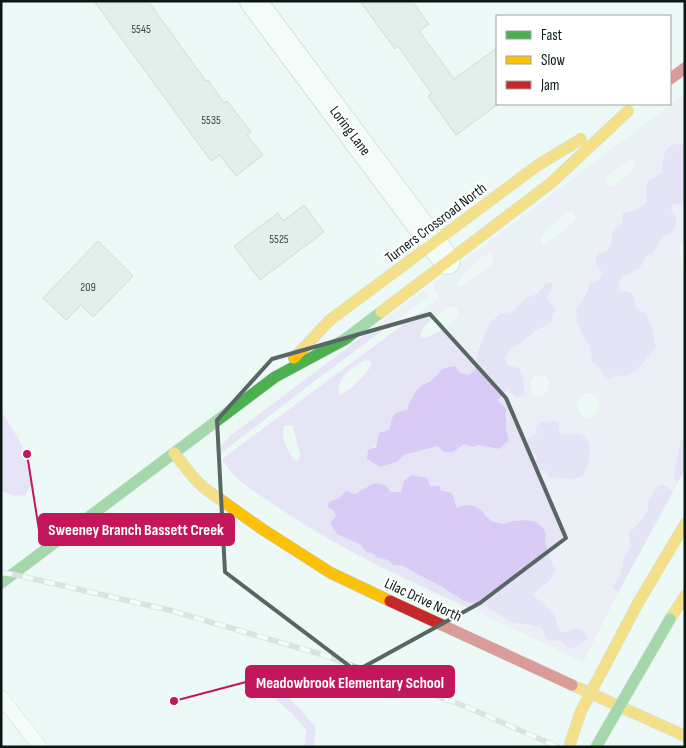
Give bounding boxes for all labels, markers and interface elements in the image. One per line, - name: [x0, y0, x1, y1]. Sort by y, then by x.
- legend: [496, 15, 671, 105]
- house number: 5545: [131, 22, 151, 37]
- text: Fast: [541, 26, 563, 45]
- text: Slow: [541, 51, 565, 70]
- text: Jam: [540, 76, 559, 95]
- street label: Loring Lane: [325, 102, 375, 160]
- house number: 5535: [201, 113, 221, 128]
- street label: Turners Crossroad North: [382, 179, 490, 267]
- house number: 5525: [269, 232, 289, 247]
- house number: 209: [80, 280, 96, 295]
- callout: Sweeney Branch Bassett Creek: [39, 514, 234, 545]
- text: Sweeney Branch Bassett Creek: [48, 521, 224, 540]
- street label: Lilac Drive North: [381, 574, 465, 626]
- callout: Meadowbrook Elementary School: [246, 666, 454, 697]
- text: Meadowbrook Elementary School: [256, 674, 444, 693]

